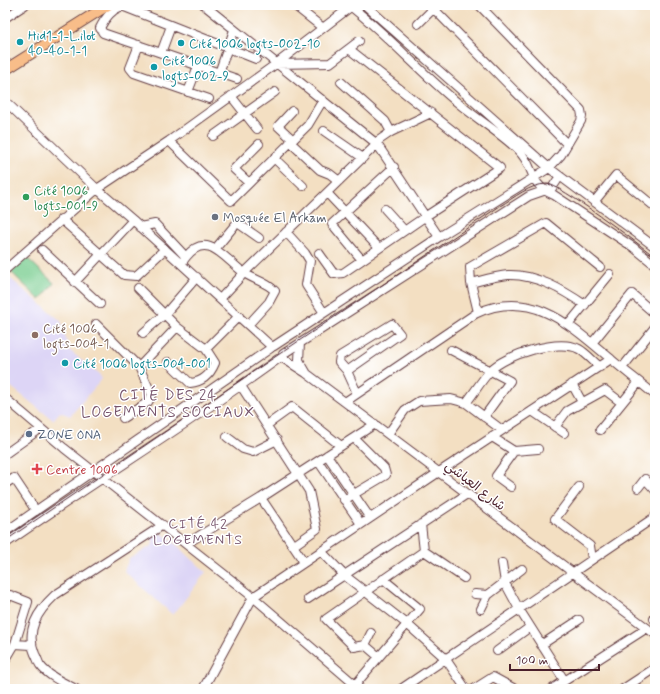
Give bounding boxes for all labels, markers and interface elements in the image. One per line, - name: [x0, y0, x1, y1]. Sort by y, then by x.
- place label: Hid1-1-L.ilot 40-40-1-1: [28, 28, 96, 60]
- place label: Cité 1006 logts-002-10: [189, 36, 320, 55]
- marker: Hid1-1-L.ilot 40-40-1-1: [15, 37, 25, 47]
- marker: Cité 1006 logts-002-10: [176, 38, 186, 48]
- place label: Cité 1006 logts-002-9: [162, 53, 229, 87]
- marker: Cité 1006 logts-002-9: [149, 62, 159, 72]
- place label: Cité 1006 logts-001-9: [34, 183, 98, 217]
- marker: Cité 1006 logts-001-9: [21, 192, 31, 202]
- place label: Mosquée El Arkam: [223, 210, 327, 227]
- marker: Mosquée El Arkam: [210, 212, 220, 222]
- place label: Cité 1006 logts-004-1: [43, 321, 109, 355]
- marker: Cité 1006 logts-004-1: [30, 330, 40, 340]
- place label: Cité 1006 logts-004-001: [73, 356, 211, 375]
- marker: Cité 1006 logts-004-001: [60, 358, 70, 368]
- district label: CITÉ DES 24 LOGEMENTS SOCIAUX: [81, 385, 255, 423]
- place label: ZONE ONA: [37, 427, 101, 444]
- marker: ZONE ONA: [24, 429, 34, 439]
- street label: شارع العياشي: [440, 457, 509, 517]
- place label: Centre 1006: [46, 462, 118, 479]
- marker: Centre 1006: [31, 463, 43, 475]
- district label: CITÉ 42 LOGEMENTS: [153, 515, 243, 549]
- scale bar: [510, 646, 599, 672]
- text: 100 m: [516, 653, 548, 669]

